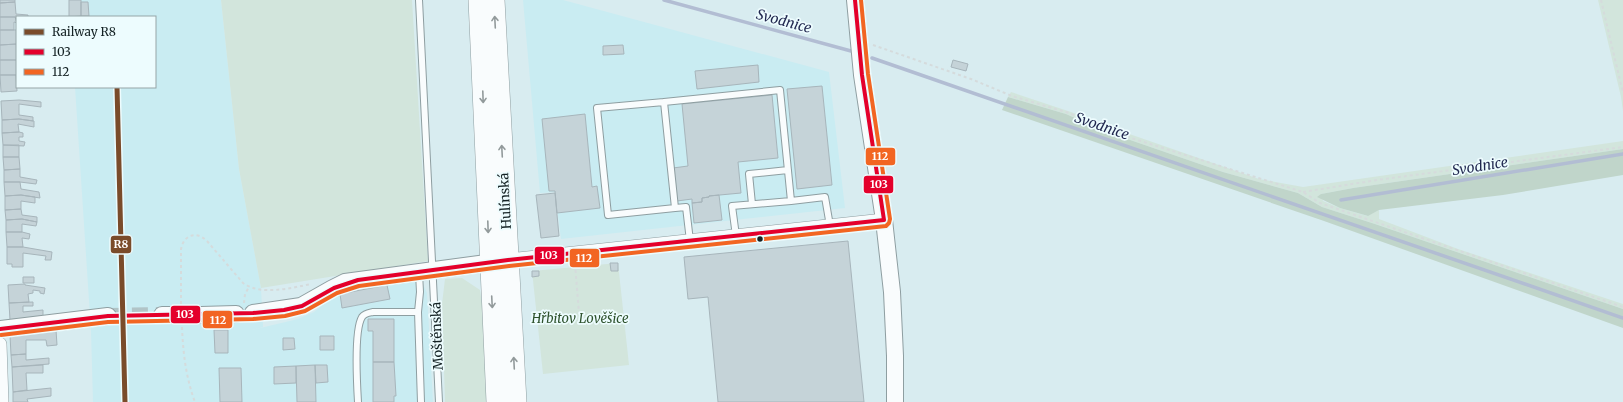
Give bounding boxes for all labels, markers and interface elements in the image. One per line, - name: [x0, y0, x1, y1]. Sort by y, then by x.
- water label: Svodnice: [754, 5, 814, 37]
- legend: [16, 16, 156, 88]
- one-way arrow: [491, 16, 499, 29]
- text: Railway R8: [52, 24, 116, 39]
- text: 103: [52, 44, 71, 59]
- text: 112: [52, 64, 69, 79]
- one-way arrow: [479, 90, 486, 103]
- water label: Svodnice: [1072, 108, 1132, 144]
- one-way arrow: [499, 145, 506, 158]
- line badge: 112: [865, 147, 896, 166]
- text: 112: [872, 149, 889, 163]
- water label: Svodnice: [1451, 153, 1509, 179]
- street label: Hulínská: [495, 172, 515, 230]
- line badge: 103: [863, 175, 894, 194]
- text: 103: [870, 177, 888, 191]
- one-way arrow: [485, 220, 492, 233]
- unlabelled marker: [755, 234, 765, 244]
- line badge: R8: [110, 235, 132, 254]
- text: R8: [114, 237, 129, 251]
- line badge: 103: [534, 246, 565, 265]
- text: 103: [540, 248, 558, 262]
- line badge: 112: [569, 248, 600, 268]
- text: 112: [576, 251, 593, 265]
- one-way arrow: [488, 295, 495, 308]
- street label: Moštěnská: [427, 302, 447, 370]
- line badge: 103: [170, 305, 201, 324]
- text: 103: [176, 307, 194, 321]
- line badge: 112: [202, 310, 233, 329]
- park label: Hřbitov Lověšice: [530, 310, 629, 327]
- text: 112: [210, 313, 227, 327]
- one-way arrow: [510, 357, 517, 370]

